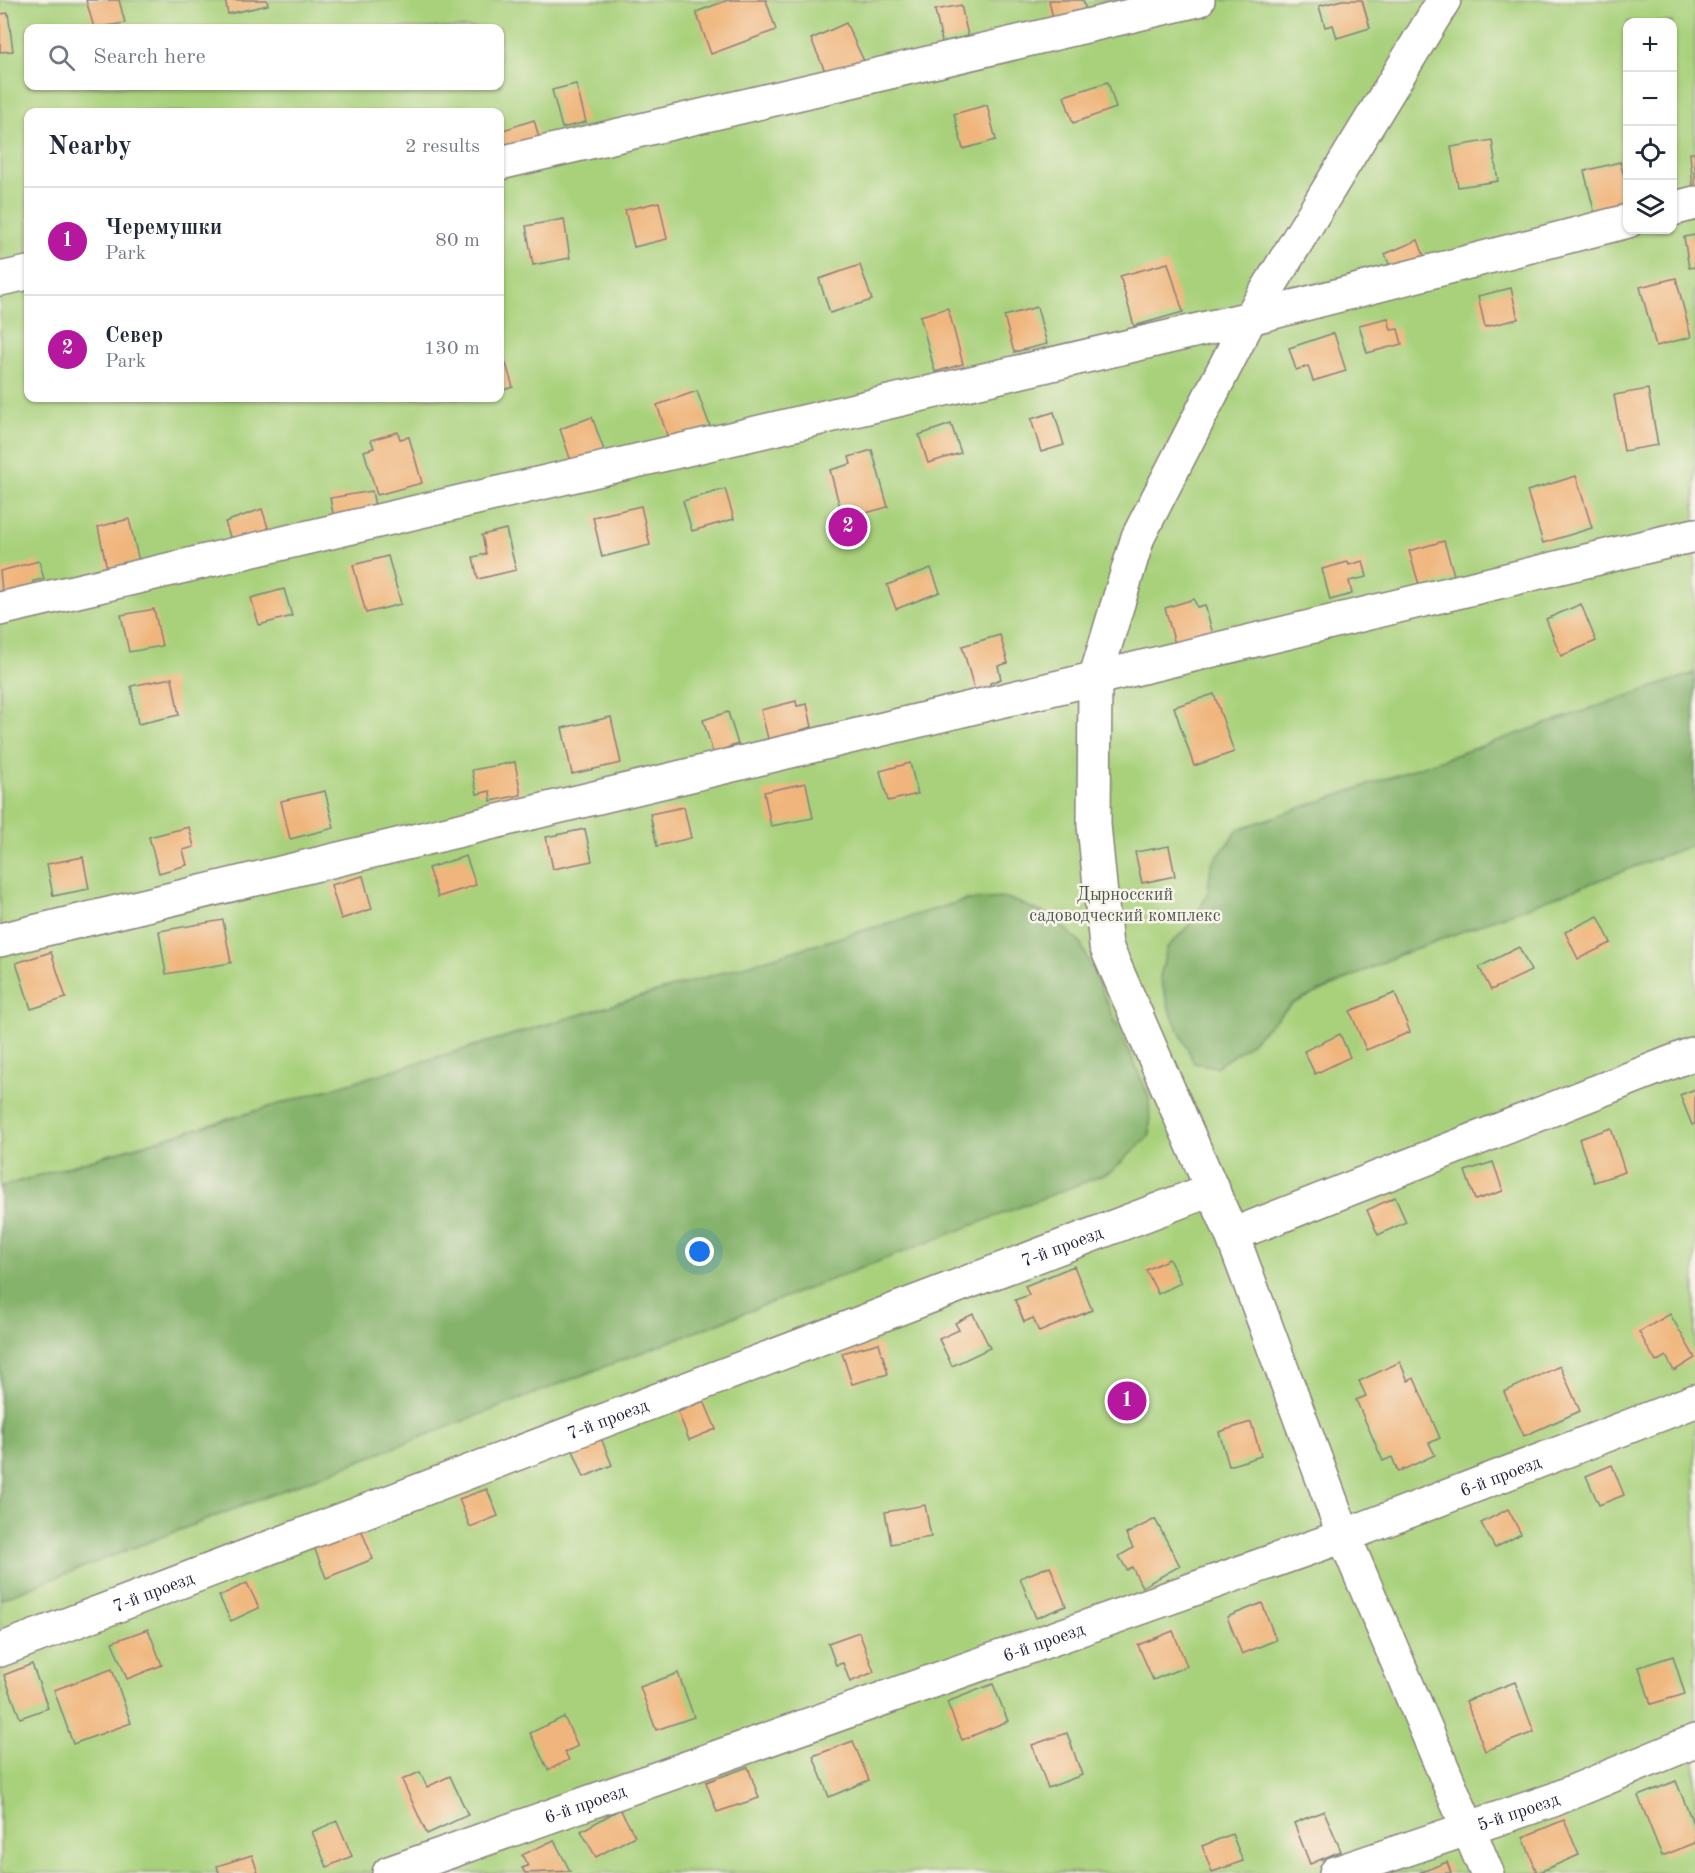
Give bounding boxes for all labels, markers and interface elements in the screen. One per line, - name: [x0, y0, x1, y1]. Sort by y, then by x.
- map controls: [1623, 18, 1677, 234]
- button: +: [1623, 18, 1677, 72]
- search box: [24, 24, 504, 90]
- icon: search: [45, 41, 78, 74]
- text: Search here: [93, 46, 206, 68]
- button: −: [1623, 72, 1677, 126]
- button: locate: [1623, 126, 1677, 180]
- text: Nearby: [48, 134, 132, 160]
- text: 2 results: [405, 137, 480, 157]
- button: layers: [1623, 180, 1677, 234]
- text: Черемушки: [105, 217, 222, 239]
- text: 1: [62, 231, 73, 251]
- text: 80 m: [435, 231, 480, 251]
- text: Park: [105, 244, 146, 264]
- text: Север: [105, 325, 163, 347]
- text: 2: [62, 339, 73, 359]
- text: 130 m: [424, 339, 480, 359]
- text: Park: [105, 352, 146, 372]
- pin: 2: [828, 504, 868, 550]
- park label: Дырносский садоводческий комплекс: [1029, 886, 1221, 925]
- street label: 7-й проезд: [1019, 1224, 1105, 1271]
- your location: [685, 1237, 714, 1266]
- pin: 1: [1108, 1378, 1146, 1424]
- street label: 7-й проезд: [565, 1396, 651, 1444]
- street label: 6-й проезд: [1458, 1453, 1544, 1501]
- street label: 7-й проезд: [111, 1569, 197, 1616]
- street label: 6-й проезд: [1001, 1620, 1087, 1666]
- street label: 6-й проезд: [542, 1782, 629, 1827]
- street label: 5-й проезд: [1475, 1790, 1562, 1835]

